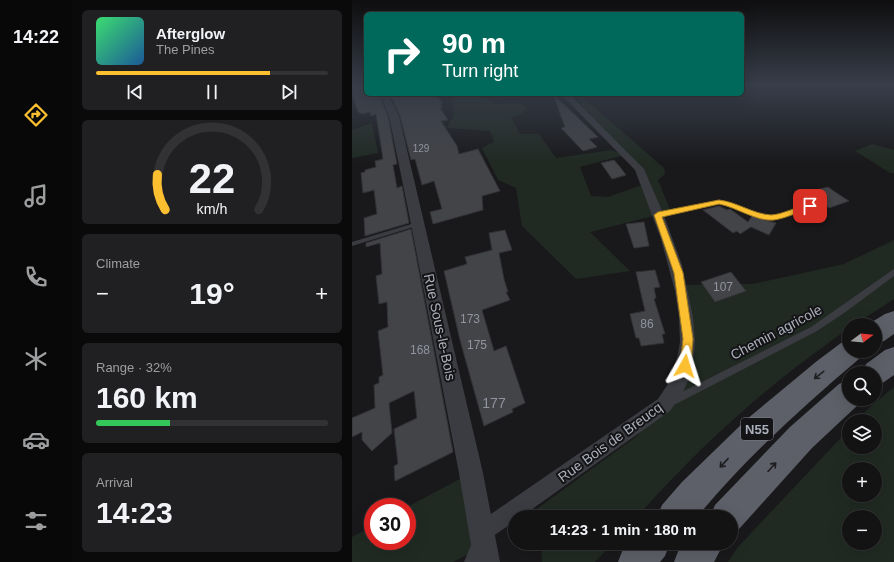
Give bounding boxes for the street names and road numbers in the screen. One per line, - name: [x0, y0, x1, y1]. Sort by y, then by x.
- street label: Rue Sous-le-Bois: [421, 272, 459, 382]
- street label: Chemin agricole: [728, 301, 825, 363]
- street label: Rue Bois de Breucq: [555, 399, 665, 485]
- road number: N55: [741, 418, 773, 440]

